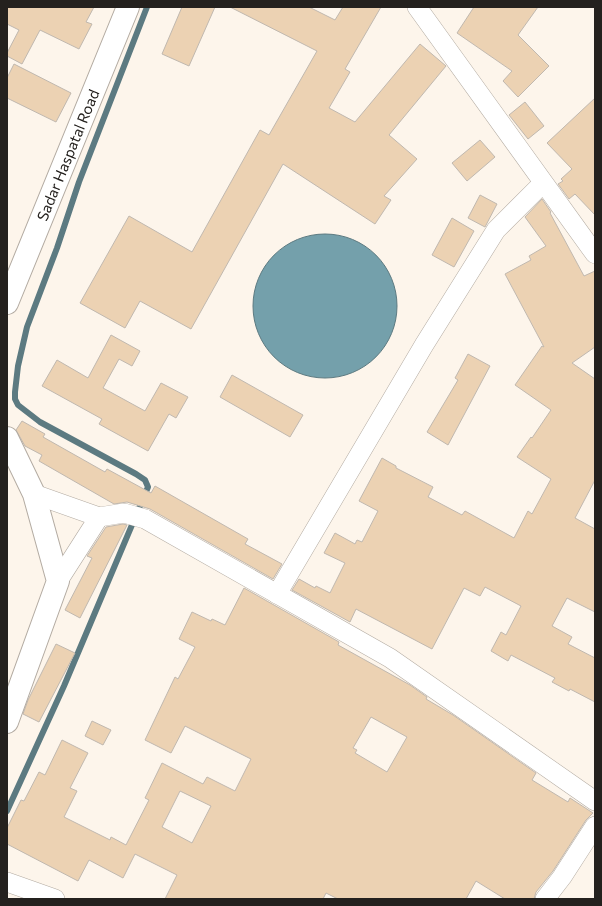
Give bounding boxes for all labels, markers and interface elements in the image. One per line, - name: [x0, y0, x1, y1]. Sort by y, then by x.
- street label: Sadar Haspatal Road: [33, 86, 102, 223]

